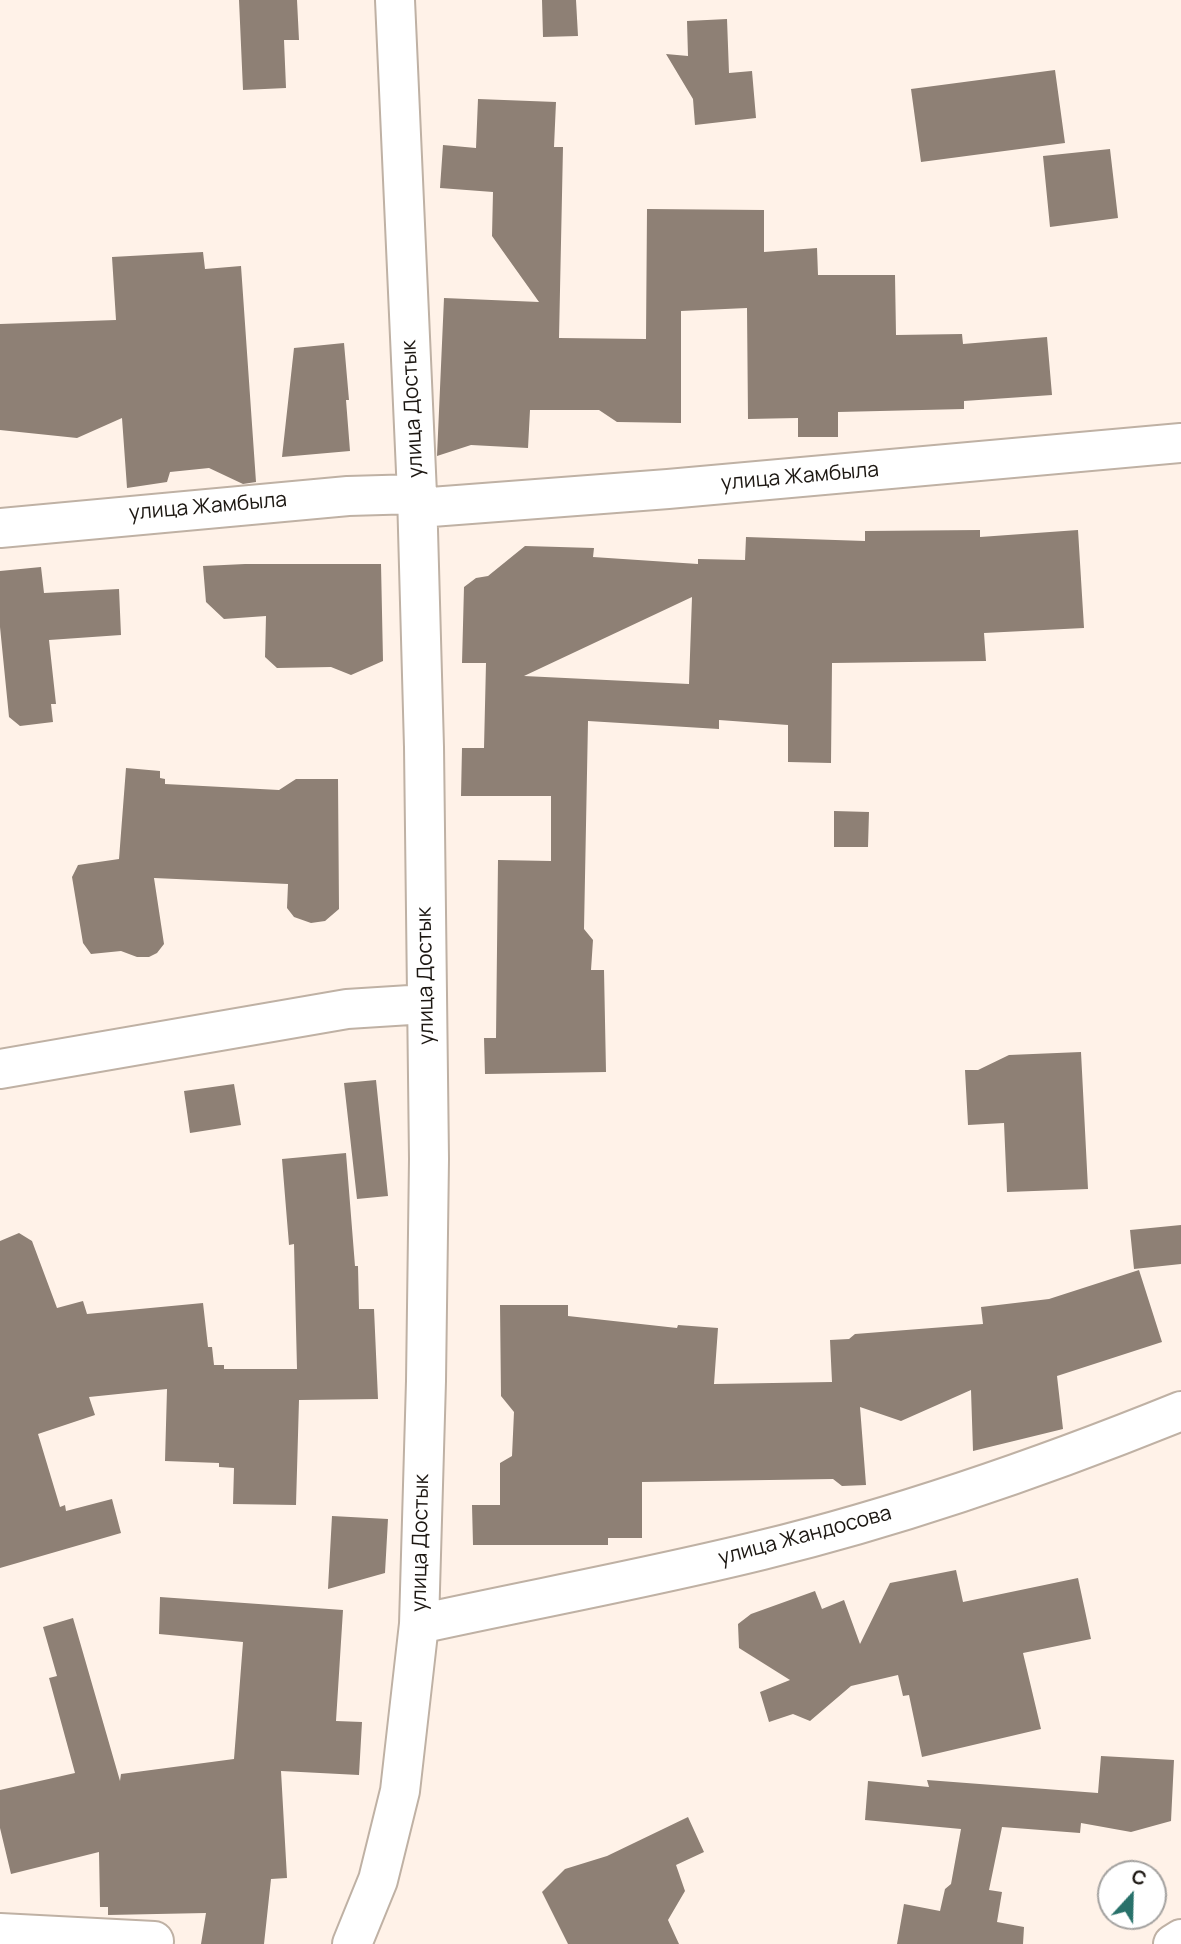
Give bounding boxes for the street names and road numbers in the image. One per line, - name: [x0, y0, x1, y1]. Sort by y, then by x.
- street label: улица Достык: [397, 339, 429, 479]
- street label: улица Жамбыла: [720, 458, 880, 496]
- street label: улица Жамбыла: [128, 488, 288, 526]
- street label: улица Достык: [412, 907, 440, 1045]
- street label: улица Достык: [407, 1474, 435, 1612]
- street label: улица Жандосова: [716, 1501, 894, 1571]

